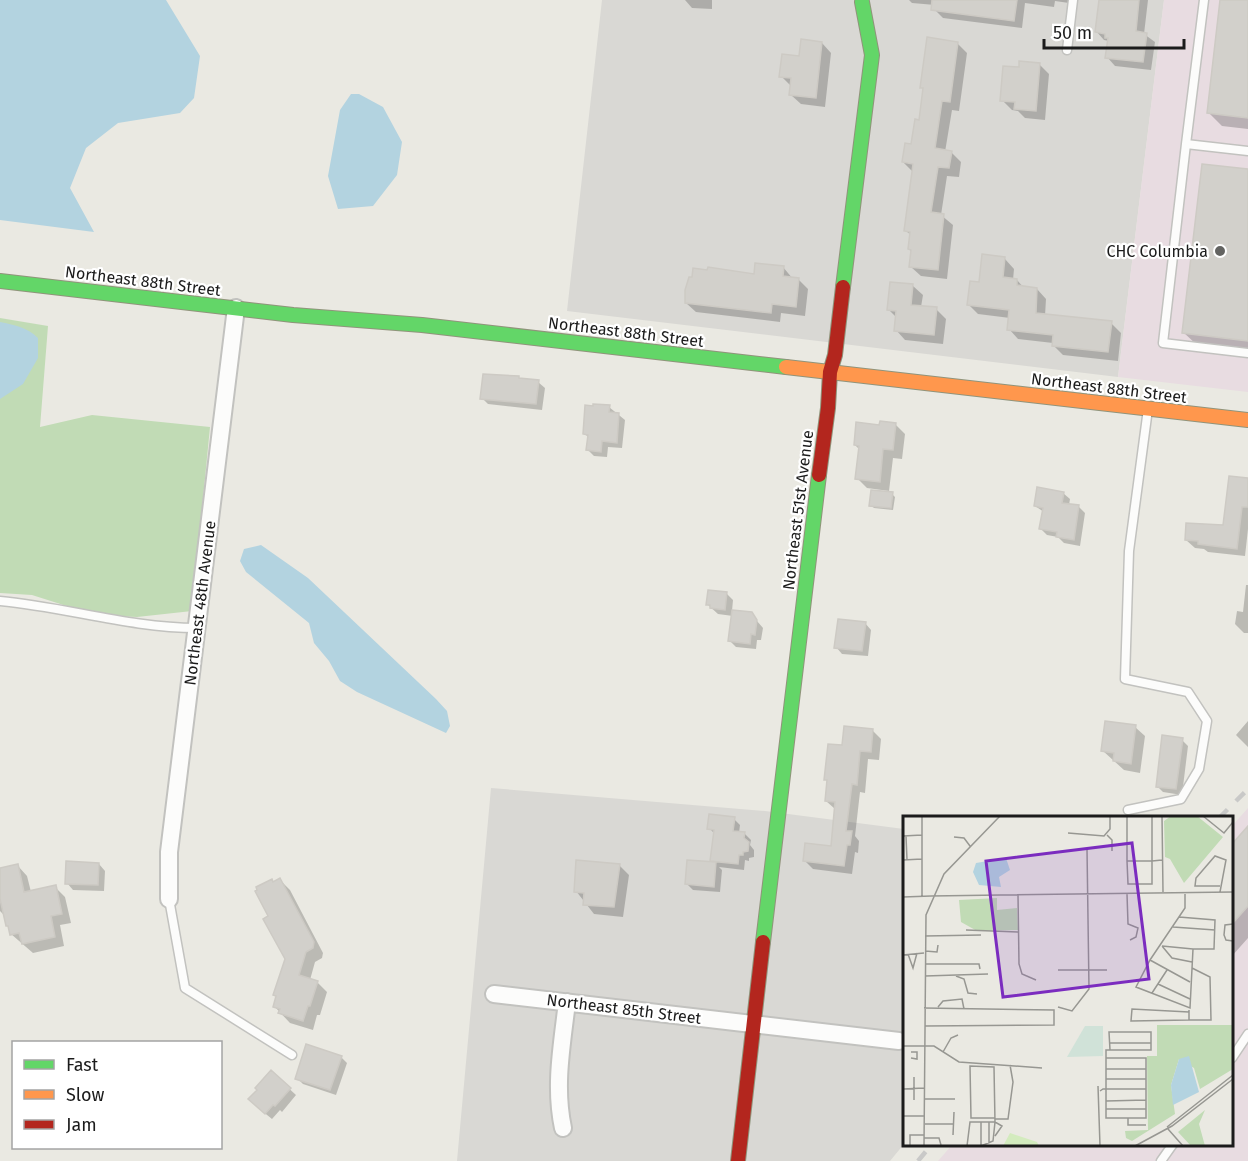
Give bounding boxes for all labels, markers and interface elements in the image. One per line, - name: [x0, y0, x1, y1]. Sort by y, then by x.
- scale bar: [1044, 12, 1184, 50]
- text: 50 m: [1053, 22, 1092, 44]
- place label: CHC Columbia: [1107, 242, 1208, 261]
- marker: CHC Columbia: [1213, 244, 1227, 258]
- street label: Northeast 88th Street: [64, 262, 222, 300]
- street label: Northeast 88th Street: [547, 313, 705, 351]
- street label: Northeast 88th Street: [1030, 369, 1188, 407]
- street label: Northeast 51st Avenue: [779, 429, 817, 591]
- street label: Northeast 48th Avenue: [180, 519, 220, 687]
- inset map: [903, 816, 1233, 1146]
- street label: Northeast 85th Street: [546, 990, 703, 1028]
- legend: [12, 1041, 222, 1149]
- text: Fast: [66, 1054, 99, 1076]
- text: Slow: [66, 1084, 105, 1106]
- text: Jam: [66, 1114, 97, 1136]

